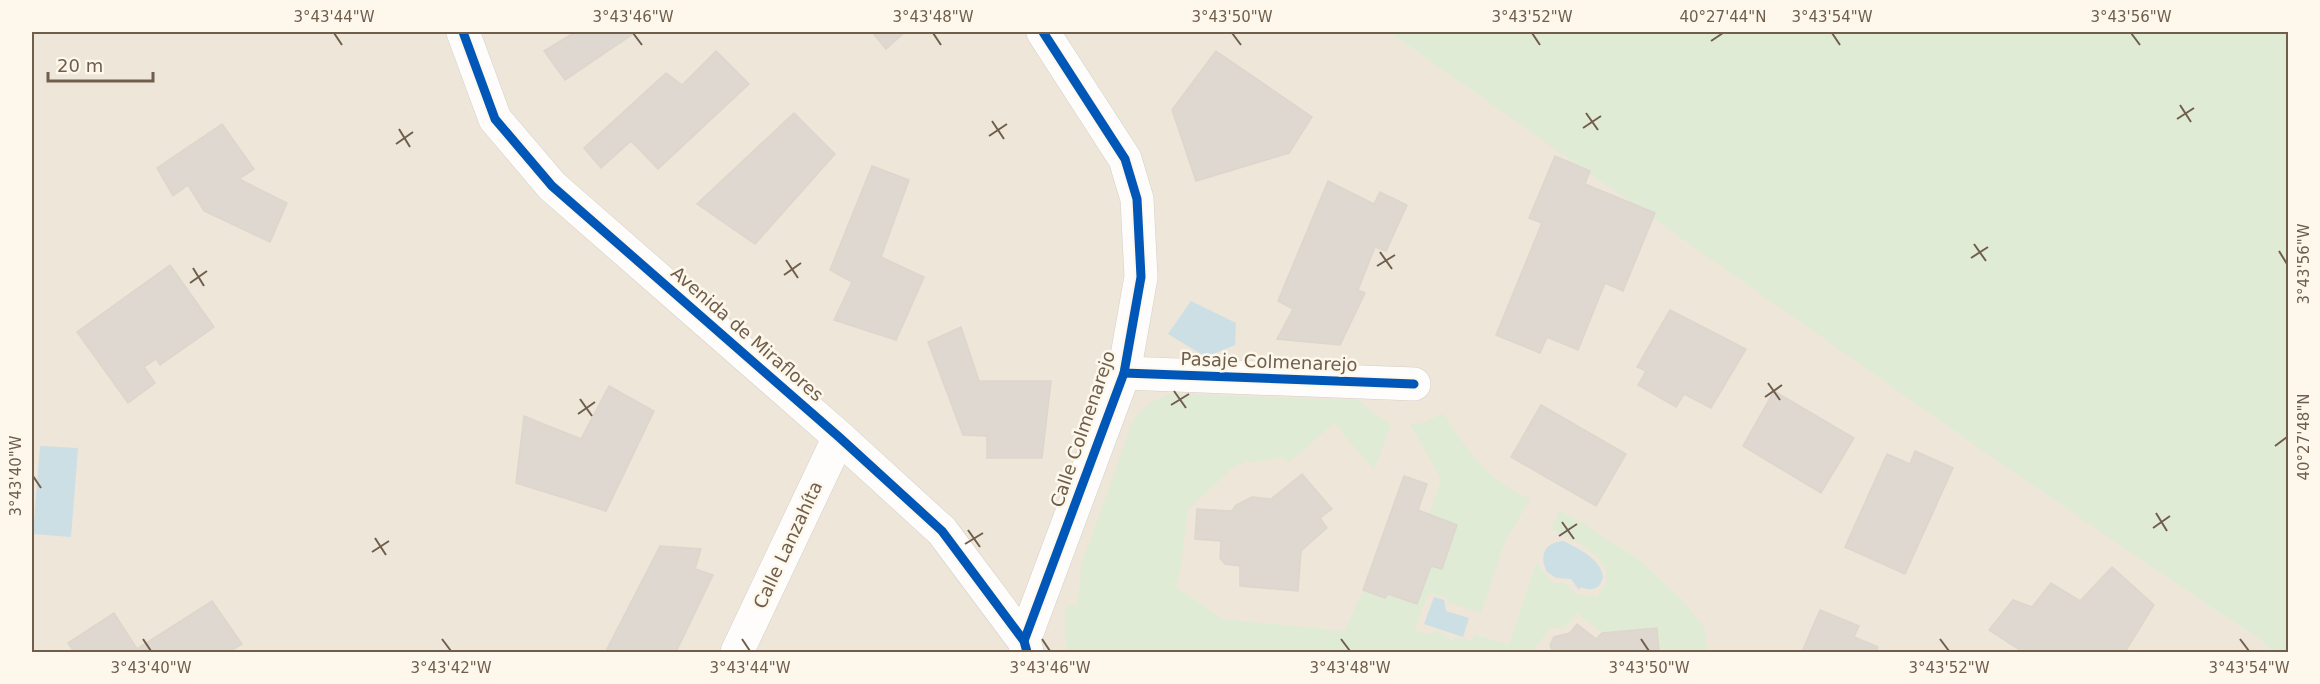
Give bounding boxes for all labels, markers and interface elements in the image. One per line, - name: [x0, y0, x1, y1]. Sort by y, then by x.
- text: 3°43'44"W: [293, 8, 375, 26]
- text: 3°43'46"W: [592, 8, 674, 26]
- text: 3°43'48"W: [892, 8, 974, 26]
- text: 3°43'50"W: [1191, 8, 1273, 26]
- text: 3°43'52"W: [1491, 8, 1573, 26]
- text: 40°27'44"N: [1679, 8, 1767, 26]
- text: 3°43'54"W: [1791, 8, 1873, 26]
- text: 3°43'56"W: [2090, 8, 2172, 26]
- scale bar: [48, 45, 153, 83]
- text: 20 m: [57, 55, 103, 76]
- text: 3°43'56"W: [2295, 223, 2313, 305]
- street label: Avenida de Miraflores: [667, 262, 828, 405]
- street label: Calle Colmenarejo: [1046, 348, 1119, 510]
- street label: Pasaje Colmenarejo: [1180, 348, 1358, 375]
- text: 40°27'48"N: [2295, 393, 2313, 481]
- text: 3°43'40"W: [7, 435, 25, 517]
- street label: Calle Lanzahíta: [749, 478, 826, 612]
- text: 3°43'40"W: [110, 659, 192, 677]
- text: 3°43'42"W: [410, 659, 492, 677]
- text: 3°43'44"W: [709, 659, 791, 677]
- text: 3°43'46"W: [1009, 659, 1091, 677]
- text: 3°43'48"W: [1309, 659, 1391, 677]
- text: 3°43'50"W: [1608, 659, 1690, 677]
- text: 3°43'52"W: [1908, 659, 1990, 677]
- text: 3°43'54"W: [2208, 659, 2290, 677]

